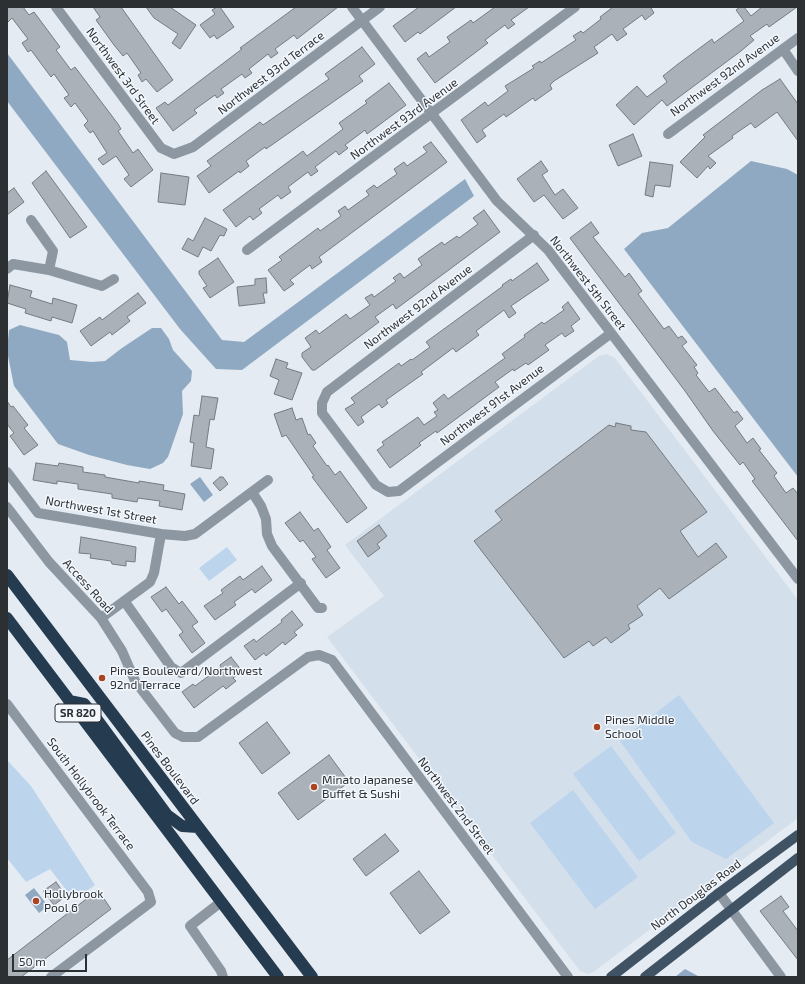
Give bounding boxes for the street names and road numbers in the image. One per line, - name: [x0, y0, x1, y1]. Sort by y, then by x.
- street label: Northwest 3rd Street: [83, 25, 163, 127]
- street label: Northwest 93rd Terrace: [215, 28, 327, 118]
- street label: Northwest 92nd Avenue: [668, 30, 782, 120]
- street label: Northwest 93rd Avenue: [347, 75, 461, 163]
- street label: Northwest 5th Street: [547, 233, 629, 333]
- street label: Northwest 92nd Avenue: [361, 262, 475, 352]
- street label: Northwest 91st Avenue: [437, 361, 547, 449]
- street label: Northwest 1st Street: [44, 493, 158, 527]
- street label: Access Road: [60, 556, 116, 616]
- road number: SR 820: [55, 704, 101, 722]
- street label: Pines Boulevard: [138, 729, 202, 807]
- street label: South Hollybrook Terrace: [44, 735, 138, 853]
- street label: Northwest 2nd Street: [415, 755, 497, 857]
- street label: North Douglas Road: [648, 856, 744, 934]

